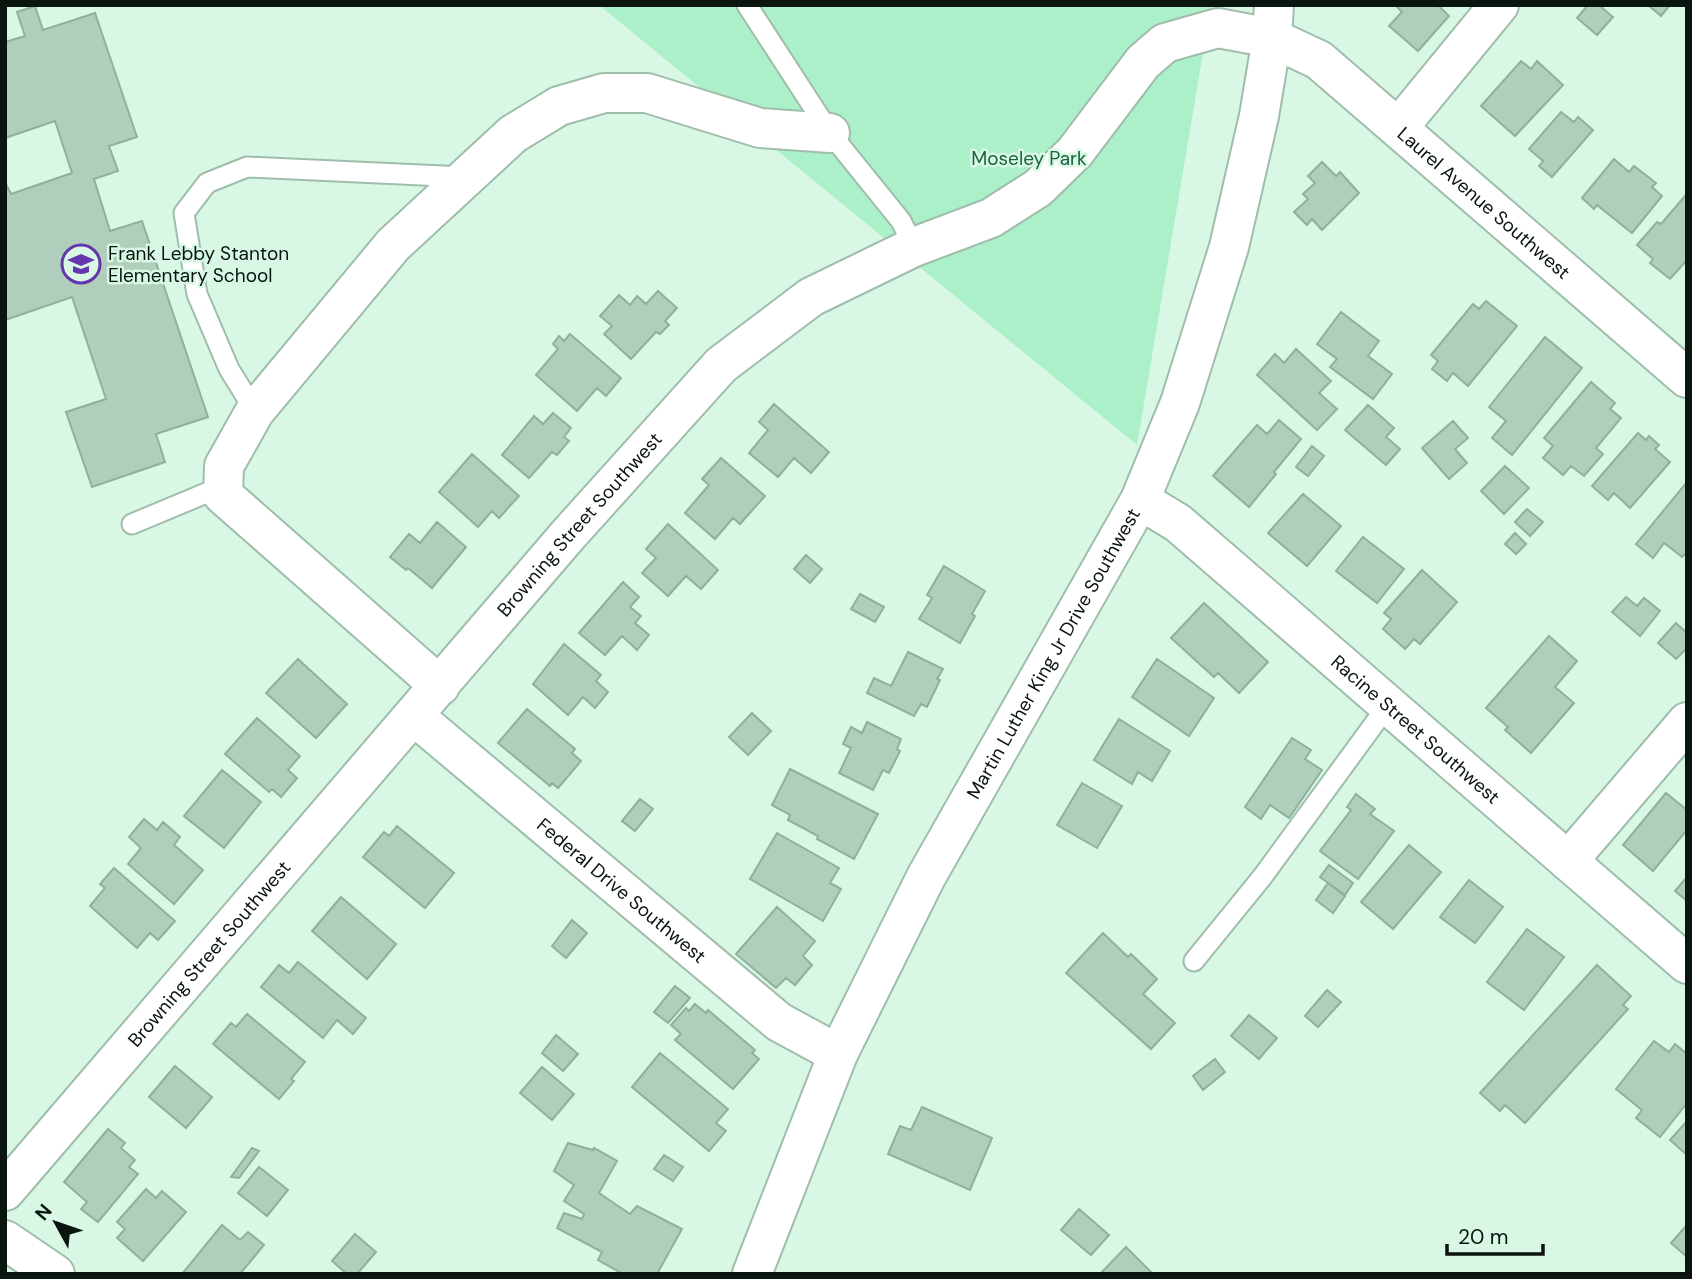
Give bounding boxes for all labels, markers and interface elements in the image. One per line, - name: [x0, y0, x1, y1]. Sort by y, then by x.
- street label: Laurel Avenue Southwest: [1392, 121, 1575, 285]
- park label: Moseley Park: [971, 146, 1087, 171]
- place label: Frank Lebby Stanton Elementary School: [108, 241, 289, 288]
- school or university icon: Frank Lebby Stanton Elementary School: [60, 243, 102, 285]
- street label: Browning Street Southwest: [492, 427, 668, 622]
- street label: Martin Luther King Jr Drive Southwest: [961, 504, 1146, 804]
- street label: Racine Street Southwest: [1326, 649, 1505, 809]
- street label: Federal Drive Southwest: [532, 812, 711, 969]
- street label: Browning Street Southwest: [122, 855, 296, 1052]
- north arrow: [21, 1188, 91, 1258]
- text: N: [29, 1199, 57, 1226]
- scale bar: [1447, 1212, 1543, 1256]
- text: 20 m: [1458, 1223, 1509, 1251]

